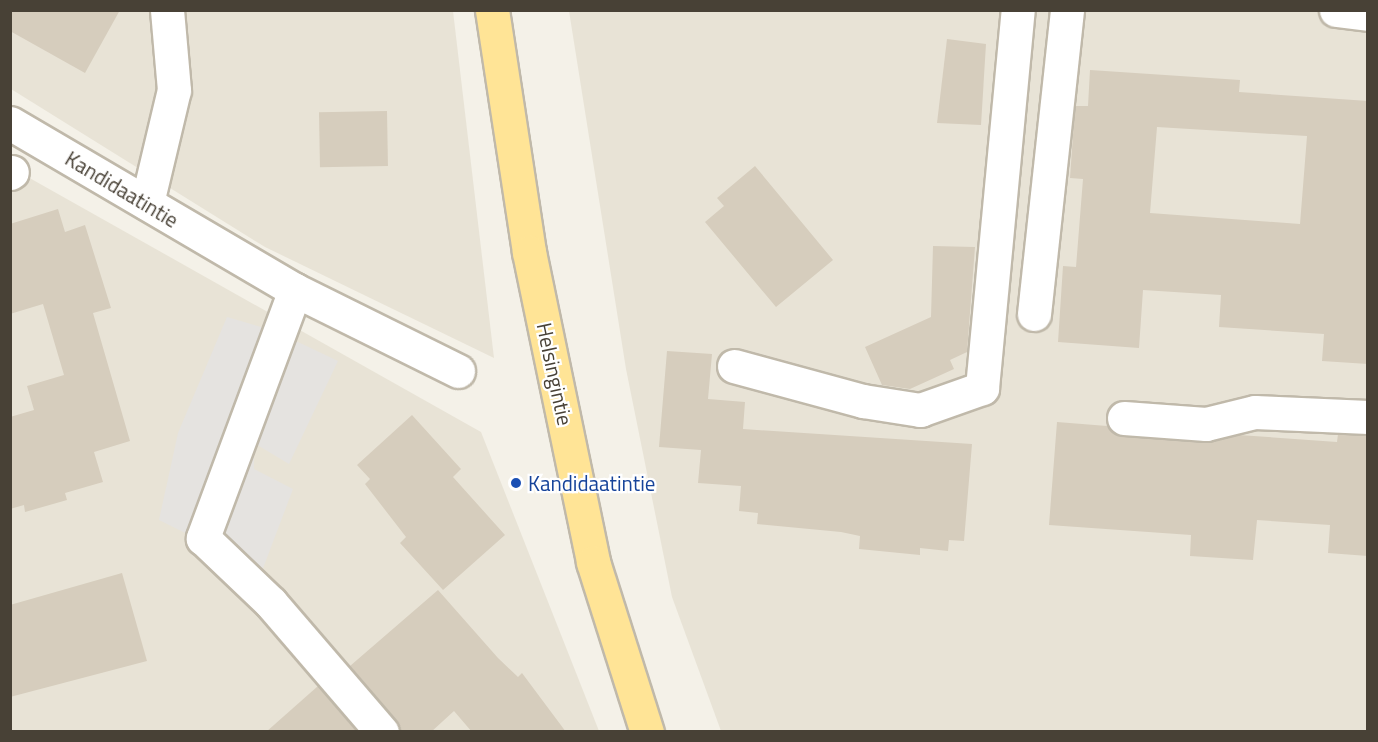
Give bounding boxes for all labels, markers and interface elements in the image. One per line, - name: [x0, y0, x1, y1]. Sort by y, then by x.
- street label: Kandidaatintie: [61, 145, 183, 233]
- street label: Helsingintie: [532, 320, 578, 428]
- place label: Kandidaatintie: [528, 470, 655, 496]
- marker: Kandidaatintie: [509, 476, 523, 490]

